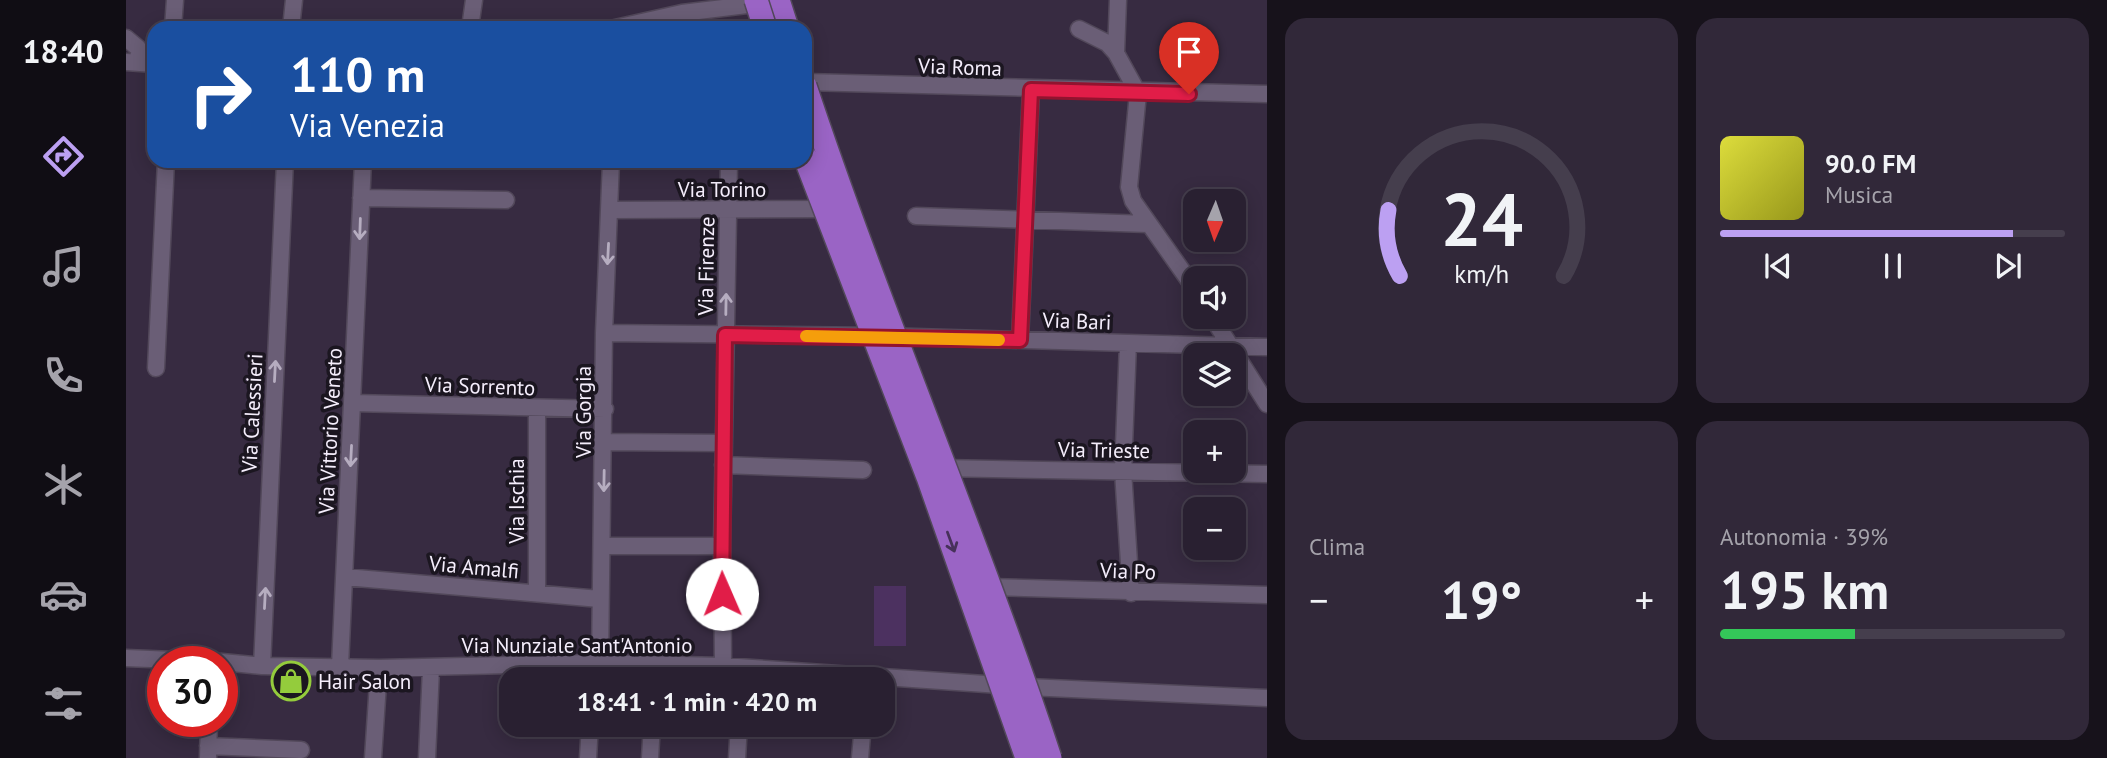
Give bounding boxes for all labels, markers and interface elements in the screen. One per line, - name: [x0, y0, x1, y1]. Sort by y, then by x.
- pin: [1159, 22, 1219, 94]
- text: 18:40: [22, 30, 104, 72]
- icon: arrive: [1170, 33, 1208, 71]
- text: 110 m: [290, 42, 425, 106]
- icon: right: [175, 49, 266, 140]
- street label: Via Roma: [917, 52, 1002, 82]
- text: Via Venezia: [290, 104, 445, 146]
- icon: directions: [39, 132, 88, 181]
- text: 90.0 FM: [1825, 147, 1916, 180]
- text: 24: [1440, 173, 1523, 267]
- street label: Via Torino: [677, 176, 766, 203]
- text: Musica: [1825, 180, 1893, 209]
- north arrow: [1183, 189, 1246, 252]
- map controls: [1183, 189, 1246, 560]
- street label: Via Firenze: [692, 216, 720, 317]
- one-way arrow: [353, 217, 366, 240]
- icon: music: [39, 242, 88, 291]
- one-way arrow: [601, 242, 614, 265]
- icon: previous: [1759, 247, 1797, 285]
- icon: pause: [1874, 247, 1912, 285]
- icon: next: [1989, 247, 2027, 285]
- text: km/h: [1454, 258, 1509, 290]
- button: sound: [1183, 266, 1246, 329]
- one-way arrow: [719, 292, 732, 315]
- street label: Via Bari: [1041, 306, 1112, 336]
- button: layers: [1183, 343, 1246, 406]
- street label: Via Vittorio Veneto: [312, 347, 348, 516]
- icon: phone: [39, 351, 88, 400]
- street label: Via Calessieri: [235, 353, 269, 474]
- one-way arrow: [269, 359, 282, 382]
- street label: Via Gorgia: [570, 366, 597, 459]
- street label: Via Sorrento: [423, 371, 536, 401]
- button: +: [1183, 420, 1246, 483]
- street label: Via Trieste: [1057, 436, 1150, 464]
- one-way arrow: [344, 445, 357, 468]
- street label: Via Ischia: [503, 458, 530, 545]
- icon: climate: [39, 460, 88, 509]
- one-way arrow: [597, 469, 611, 492]
- button: −: [1183, 497, 1246, 560]
- text: Autonomia · 39%: [1720, 522, 1888, 551]
- one-way arrow: [946, 530, 958, 552]
- text: Clima: [1309, 532, 1365, 561]
- street label: Via Amalfi: [427, 550, 520, 584]
- street label: Via Po: [1099, 556, 1156, 585]
- text: 195 km: [1720, 556, 1889, 623]
- position arrow: [685, 557, 759, 631]
- text: 19°: [1441, 566, 1522, 633]
- icon: car: [39, 570, 88, 619]
- text: −: [1309, 575, 1328, 624]
- text: +: [1635, 575, 1654, 624]
- one-way arrow: [258, 587, 271, 610]
- street label: Via Nunziale Sant'Antonio: [461, 632, 692, 659]
- speed limit sign: 30: [147, 646, 238, 737]
- shop icon: Hair Salon: [270, 660, 312, 702]
- place label: Hair Salon: [318, 668, 411, 695]
- icon: filters: [39, 679, 88, 728]
- text: 18:41 · 1 min · 420 m: [577, 685, 817, 718]

